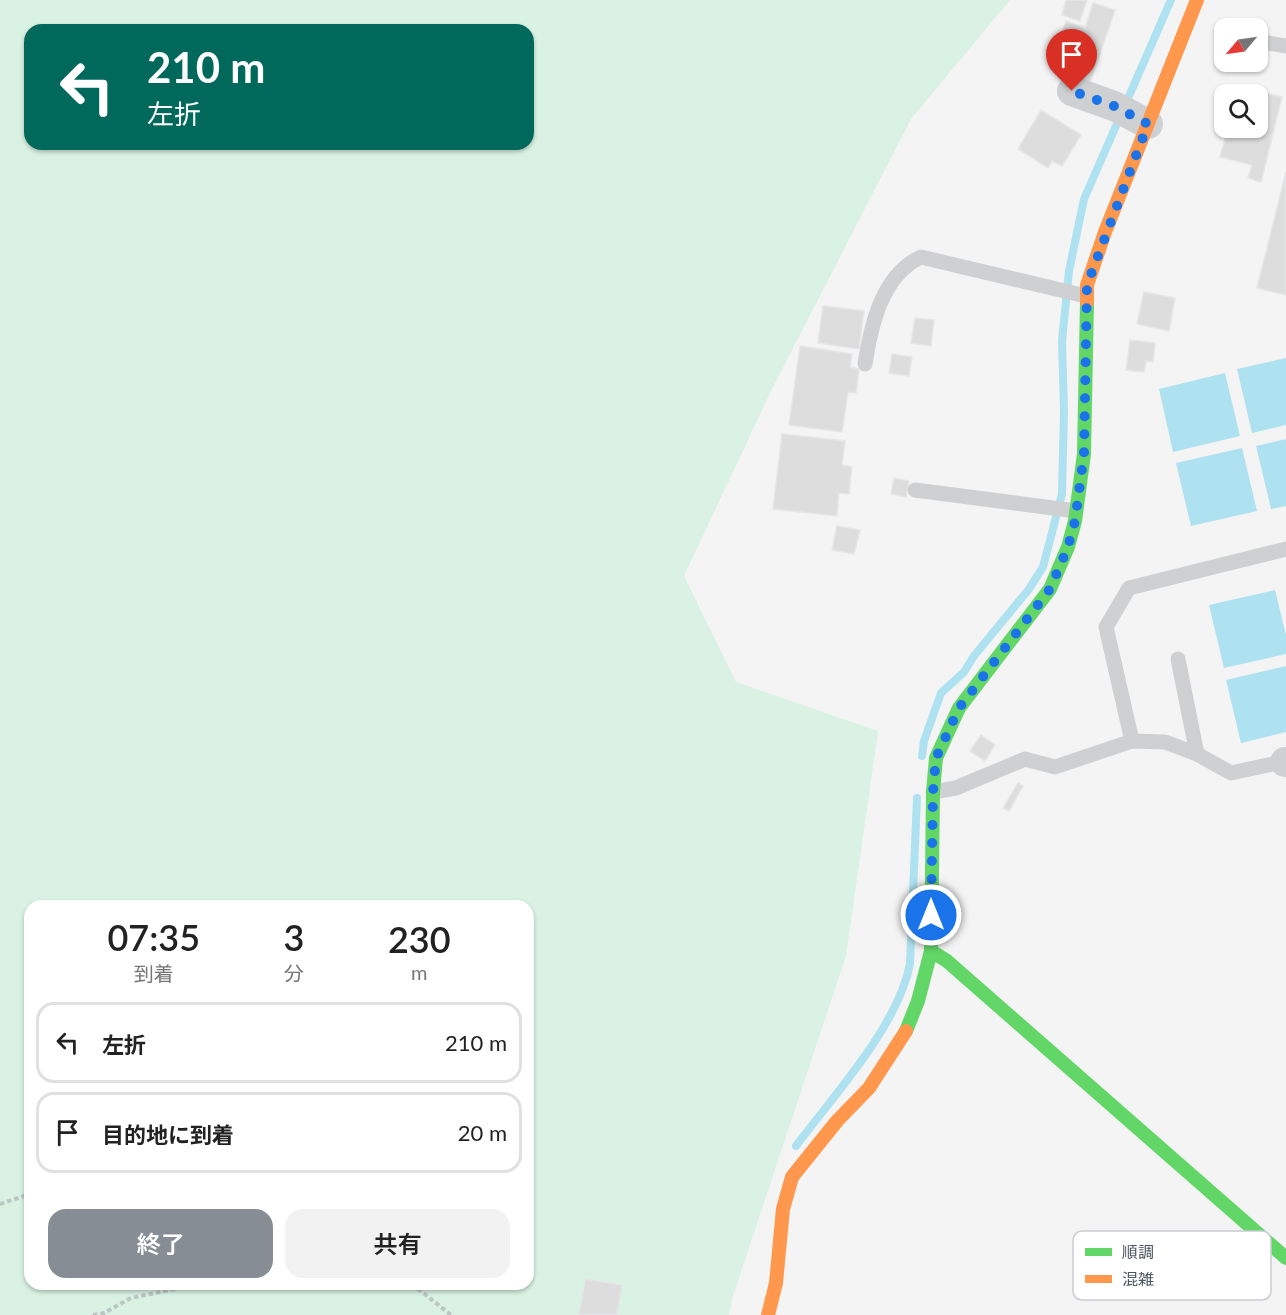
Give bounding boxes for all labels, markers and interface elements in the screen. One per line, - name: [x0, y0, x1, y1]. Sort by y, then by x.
- north arrow: [1214, 18, 1268, 72]
- map controls: [1214, 18, 1268, 138]
- pin: [1046, 29, 1097, 91]
- icon: arrive: [1055, 38, 1088, 71]
- text: 210 m: [147, 42, 265, 92]
- icon: left: [48, 48, 126, 126]
- button: search: [1214, 84, 1268, 138]
- text: 左折: [147, 97, 201, 130]
- position arrow: [899, 883, 963, 947]
- text: 07:35: [107, 915, 200, 959]
- text: 3: [284, 915, 304, 959]
- text: 230: [388, 917, 451, 961]
- text: m: [411, 960, 427, 984]
- text: 到着: [134, 961, 174, 985]
- text: 分: [284, 961, 304, 985]
- icon: left: [51, 1026, 84, 1059]
- text: 210 m: [445, 1029, 507, 1056]
- text: 左折: [102, 1031, 146, 1058]
- icon: arrive: [51, 1116, 84, 1149]
- text: 20 m: [458, 1119, 507, 1146]
- text: 目的地に到着: [102, 1121, 234, 1148]
- button: 終了: [48, 1209, 273, 1278]
- button: 共有: [285, 1209, 510, 1278]
- legend: [1073, 1231, 1271, 1300]
- text: 順調: [1122, 1242, 1154, 1261]
- text: 混雑: [1122, 1269, 1154, 1288]

